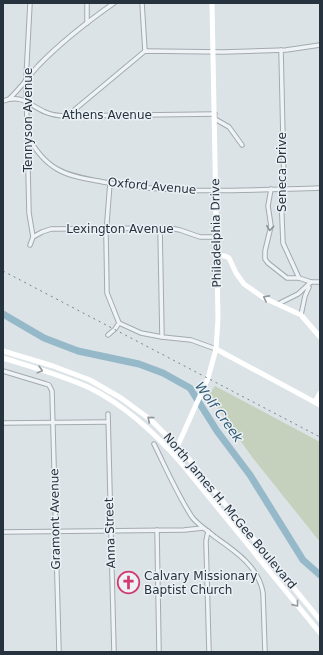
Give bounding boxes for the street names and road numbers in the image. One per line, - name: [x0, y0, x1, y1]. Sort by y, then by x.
- street label: Tennyson Avenue: [21, 68, 35, 173]
- street label: Athens Avenue: [62, 108, 152, 122]
- street label: Seneca Drive: [275, 132, 289, 212]
- street label: Oxford Avenue: [107, 175, 197, 197]
- street label: Philadelphia Drive: [208, 178, 224, 288]
- street label: Lexington Avenue: [66, 222, 174, 236]
- street label: North James H. McGee Boulevard: [161, 430, 299, 592]
- street label: Gramont Avenue: [47, 468, 63, 570]
- street label: Anna Street: [102, 497, 118, 569]

